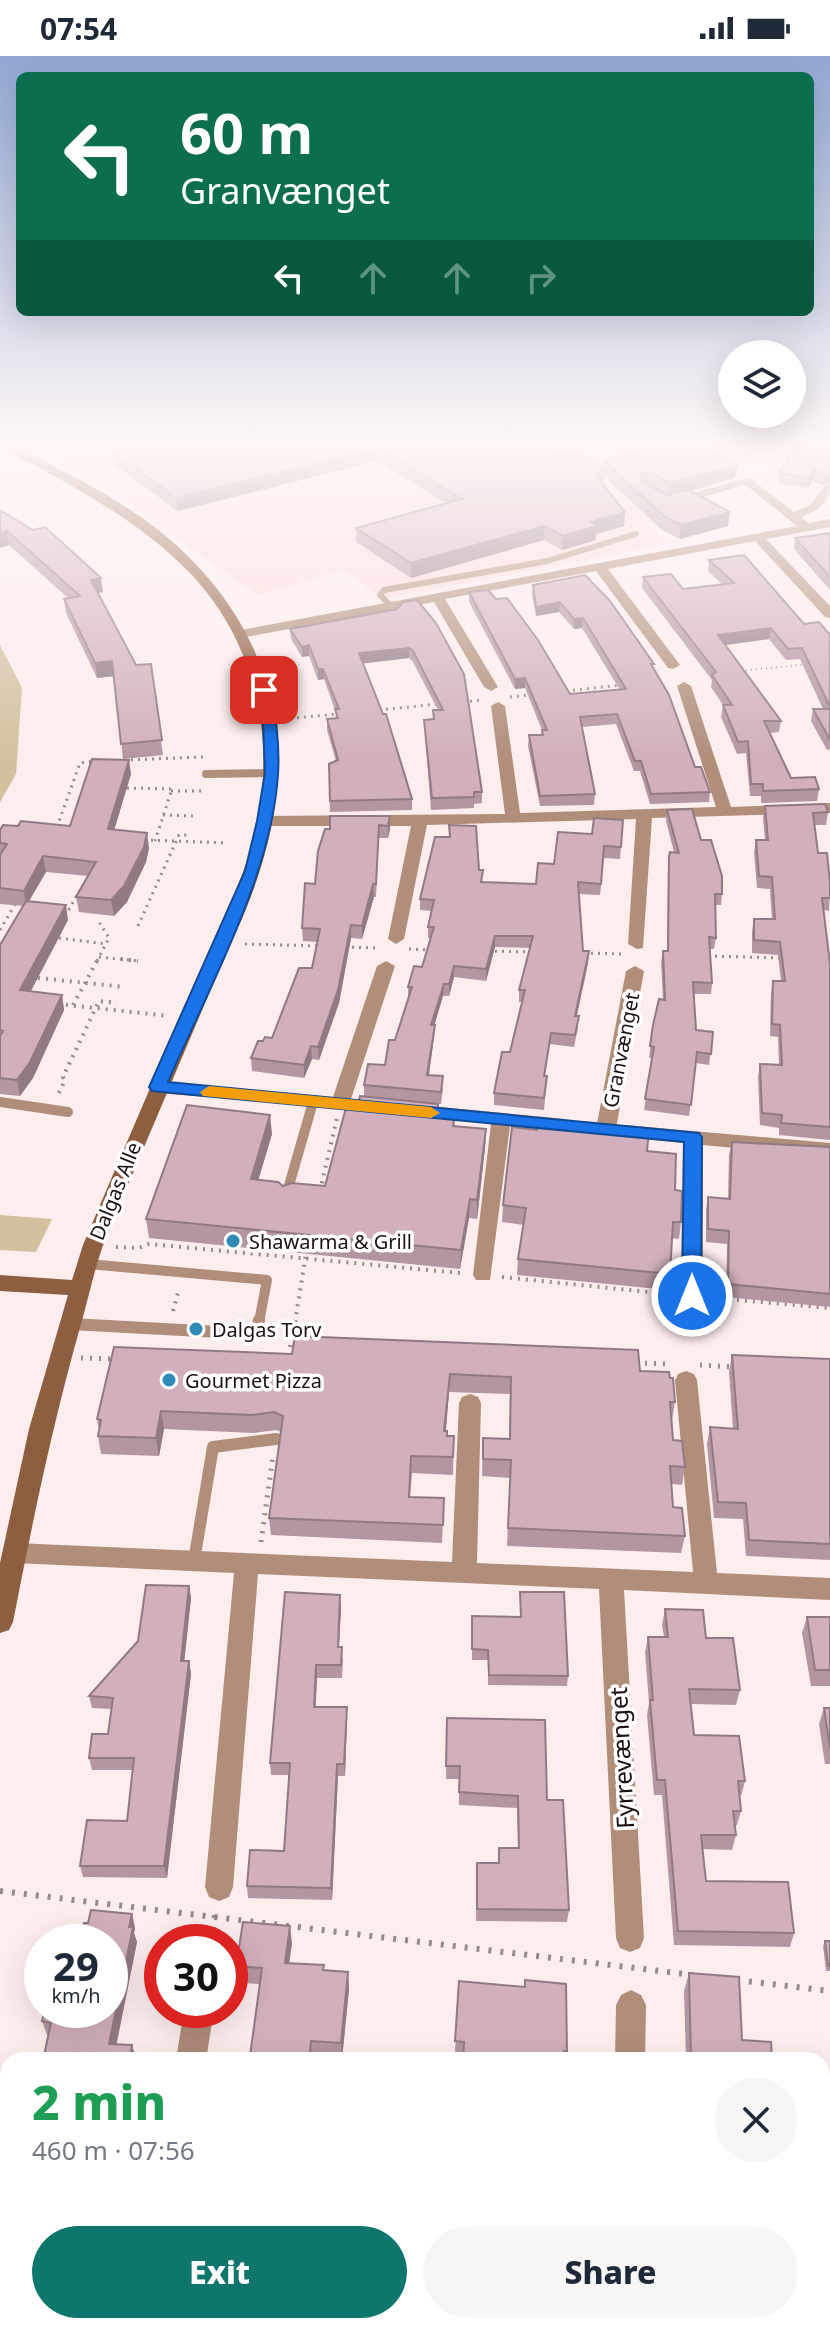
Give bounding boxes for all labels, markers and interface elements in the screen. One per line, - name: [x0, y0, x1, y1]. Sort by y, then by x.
- text: 07:54: [40, 8, 117, 49]
- text: 60 m: [180, 94, 313, 170]
- icon: left: [48, 104, 152, 208]
- text: Granvænget: [180, 166, 390, 215]
- icon: left: [267, 256, 311, 300]
- icon: ahead: [351, 256, 395, 300]
- icon: ahead: [435, 256, 479, 300]
- icon: right: [519, 256, 563, 300]
- map controls: [718, 340, 806, 428]
- button: layers: [718, 340, 806, 428]
- pin: [230, 656, 298, 724]
- icon: arrive: [242, 668, 286, 712]
- street label: Granvænget: [597, 990, 645, 1110]
- street label: Dalgas Alle: [83, 1138, 147, 1244]
- place label: Shawarma & Grill: [249, 1228, 412, 1255]
- marker: Shawarma & Grill: [224, 1232, 242, 1250]
- position arrow: [650, 1254, 734, 1338]
- place label: Dalgas Torv: [212, 1316, 322, 1343]
- marker: Dalgas Torv: [187, 1320, 205, 1338]
- place label: Gourmet Pizza: [185, 1367, 322, 1394]
- marker: Gourmet Pizza: [160, 1371, 178, 1389]
- street label: Fyrrevænget: [601, 1686, 641, 1830]
- speed limit sign: 30: [144, 1924, 248, 2028]
- text: 29: [53, 1938, 99, 1993]
- text: km/h: [51, 1982, 101, 2009]
- text: 2 min: [32, 2069, 166, 2134]
- button: close: [714, 2078, 798, 2162]
- text: 460 m · 07:56: [32, 2132, 195, 2168]
- button: Exit: [32, 2226, 407, 2318]
- button: Share: [423, 2226, 798, 2318]

